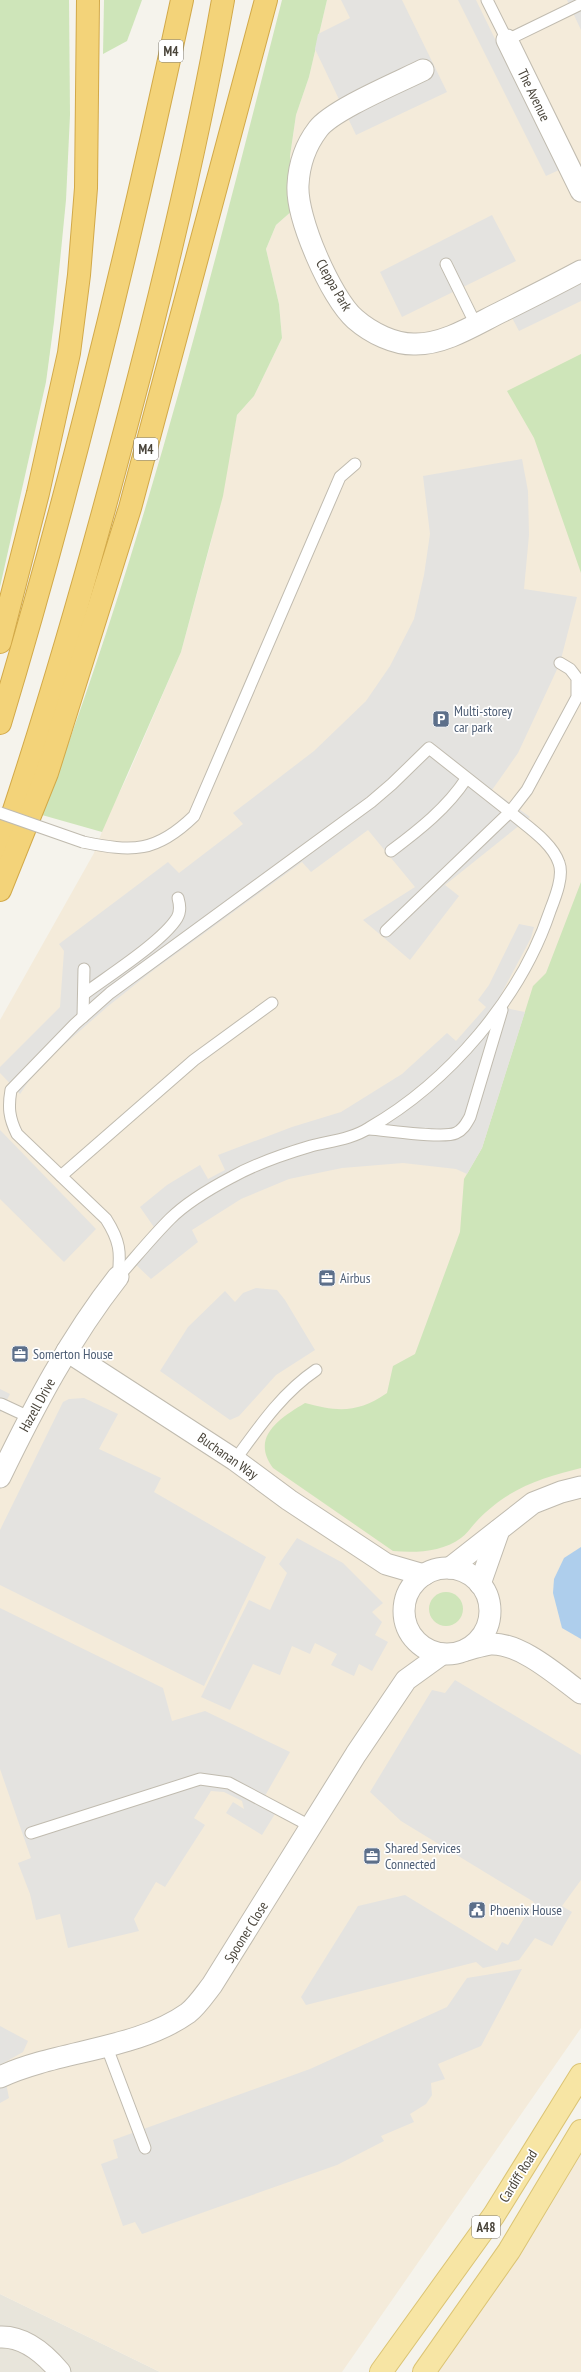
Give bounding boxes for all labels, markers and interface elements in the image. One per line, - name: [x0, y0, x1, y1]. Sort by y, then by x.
- road number: M4: [159, 40, 183, 62]
- street label: The Avenue: [514, 66, 555, 124]
- street label: Cleppa Park: [312, 256, 356, 315]
- road number: M4: [134, 438, 158, 460]
- place label: Multi-storey car park: [454, 702, 513, 736]
- parking icon: Multi-storey car park: [431, 709, 451, 729]
- office icon: Airbus: [317, 1268, 337, 1288]
- place label: Airbus: [340, 1269, 371, 1287]
- office icon: Somerton House: [10, 1344, 30, 1364]
- place label: Somerton House: [33, 1345, 113, 1363]
- street label: Hazell Drive: [15, 1375, 59, 1435]
- street label: Buchanan Way: [194, 1429, 262, 1484]
- place label: Shared Services Connected: [385, 1839, 461, 1873]
- office icon: Shared Services Connected: [362, 1846, 382, 1866]
- street label: Spooner Close: [220, 1898, 272, 1966]
- public building icon: Phoenix House: [467, 1900, 487, 1920]
- place label: Phoenix House: [490, 1901, 562, 1919]
- street label: Cardiff Road: [495, 2146, 541, 2206]
- road number: A48: [472, 2216, 500, 2238]

